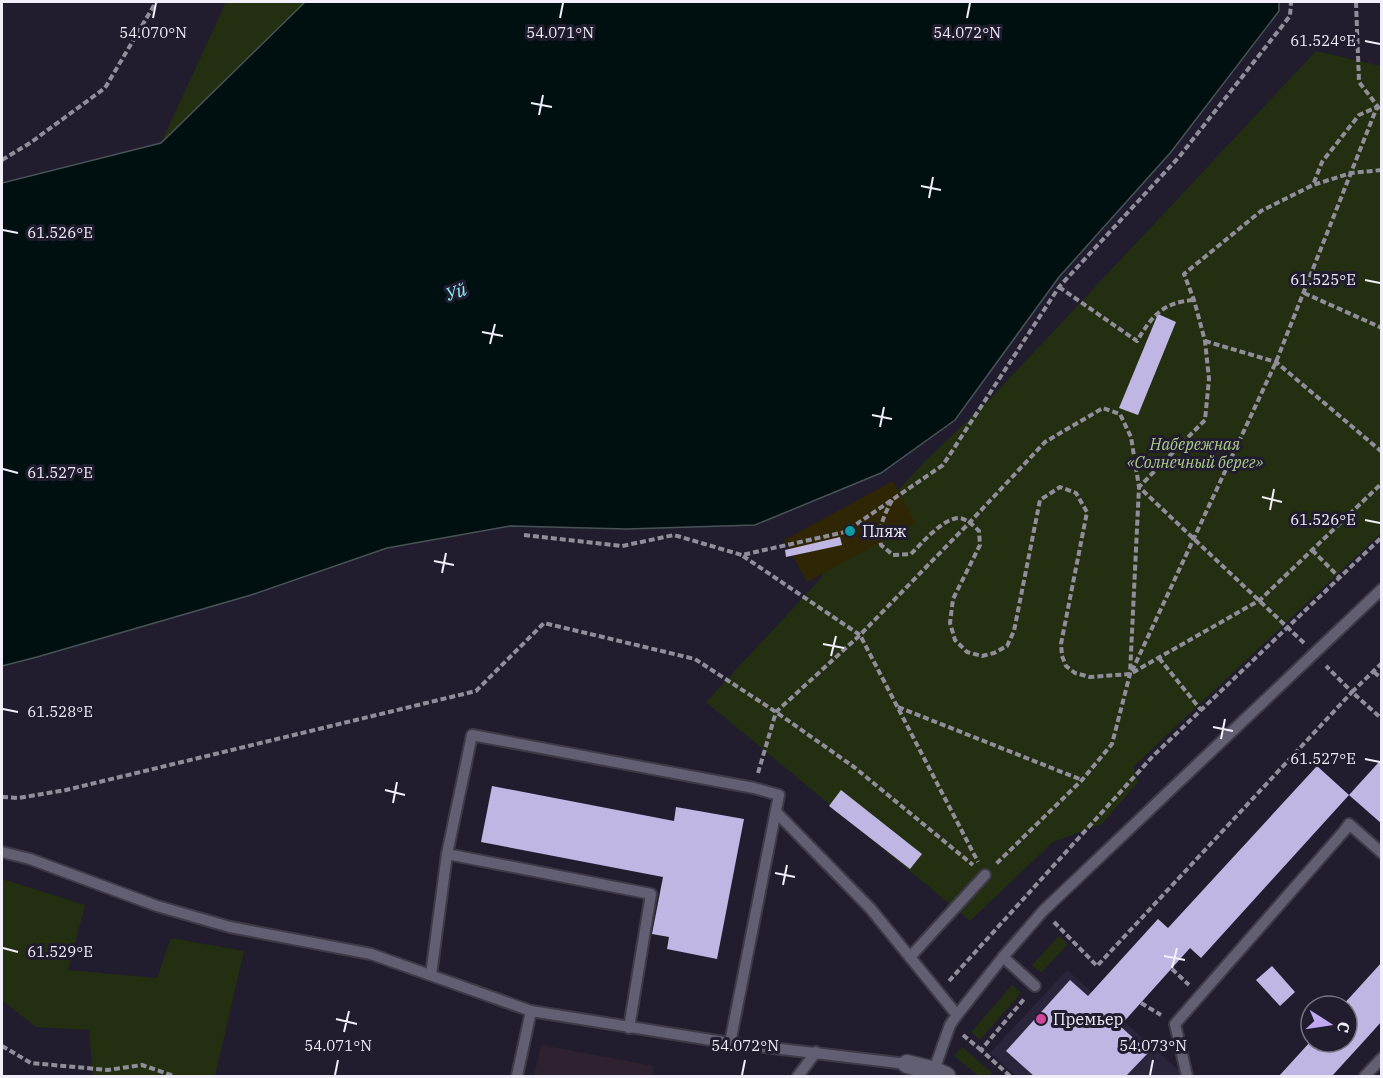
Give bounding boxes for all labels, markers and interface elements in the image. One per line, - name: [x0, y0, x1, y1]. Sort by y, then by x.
- text: 54.070°N: [119, 23, 187, 42]
- text: 54.071°N: [526, 23, 594, 42]
- text: 54.072°N: [933, 23, 1001, 42]
- text: 61.524°E: [1290, 31, 1356, 50]
- text: 61.526°E: [27, 223, 93, 242]
- text: 61.525°E: [1290, 270, 1356, 289]
- water label: Уй: [442, 277, 470, 306]
- park label: Набережная «Солнечный берег»: [1127, 434, 1264, 472]
- text: 61.527°E: [27, 463, 93, 482]
- text: 61.526°E: [1290, 510, 1356, 529]
- place label: Пляж: [862, 521, 907, 541]
- marker: Пляж: [843, 524, 857, 538]
- text: 61.528°E: [27, 702, 93, 721]
- text: 61.527°E: [1290, 749, 1356, 768]
- text: 61.529°E: [27, 942, 93, 961]
- north arrow: [1299, 994, 1359, 1054]
- place label: Премьер: [1053, 1009, 1124, 1029]
- marker: Премьер: [1034, 1012, 1048, 1026]
- text: С: [1333, 1020, 1355, 1034]
- text: 54.071°N: [304, 1036, 372, 1055]
- text: 54.072°N: [711, 1036, 779, 1055]
- text: 54.073°N: [1119, 1036, 1187, 1055]

